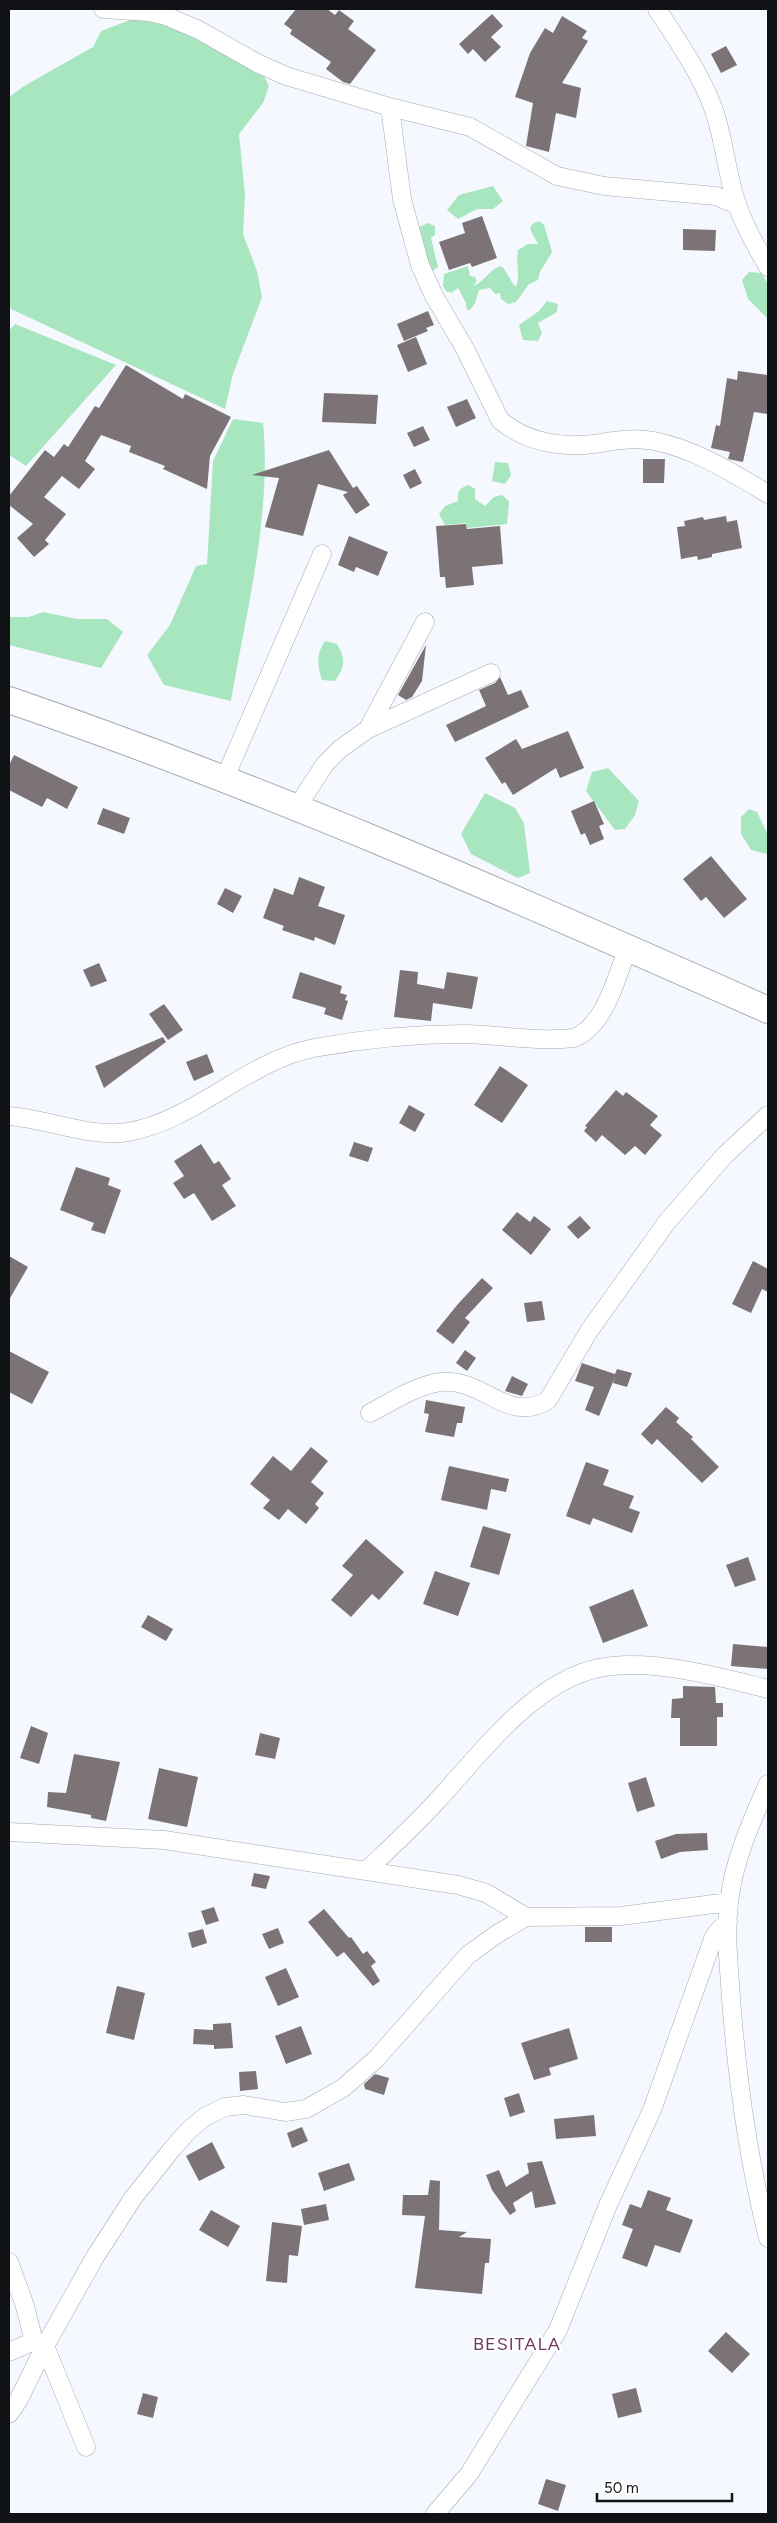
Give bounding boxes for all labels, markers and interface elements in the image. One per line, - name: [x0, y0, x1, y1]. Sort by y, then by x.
- district label: BESITALA: [473, 2333, 561, 2355]
- scale bar: [597, 2470, 732, 2502]
- text: 50 m: [604, 2479, 639, 2497]

